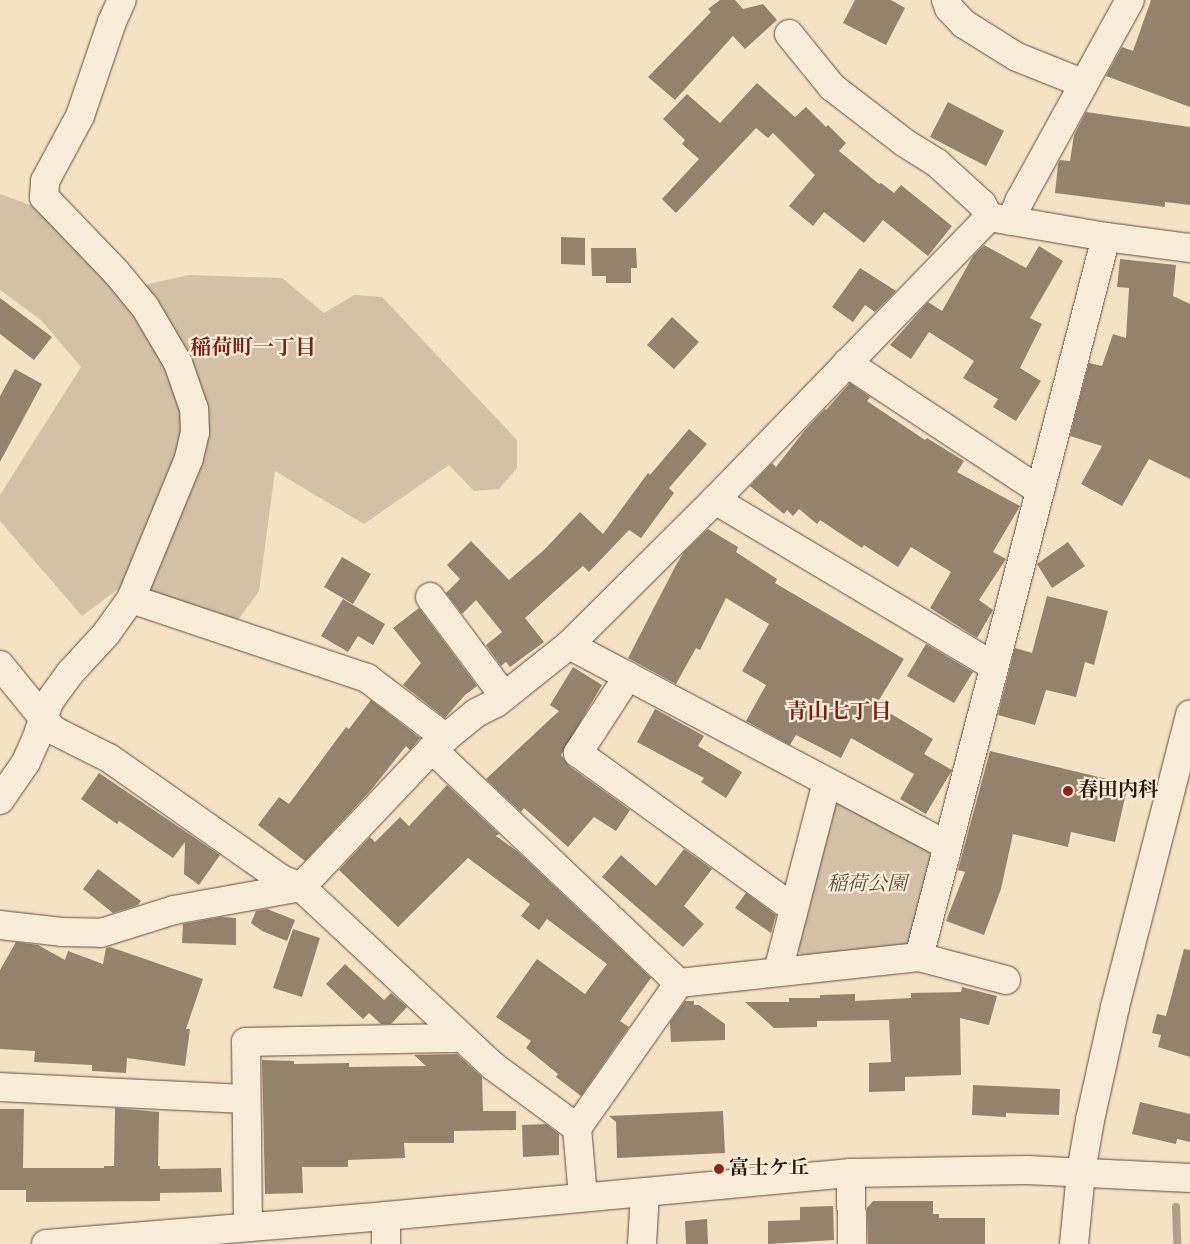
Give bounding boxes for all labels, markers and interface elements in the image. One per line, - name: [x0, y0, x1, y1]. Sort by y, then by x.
- district label: 稲荷町一丁目: [190, 336, 316, 362]
- district label: 青山七丁目: [787, 700, 891, 726]
- place label: 春田内科: [1078, 779, 1158, 803]
- marker: 春田内科: [1062, 785, 1074, 797]
- park label: 稲荷公園: [827, 873, 907, 897]
- place label: 富士ケ丘: [729, 1157, 809, 1181]
- marker: 富士ケ丘: [713, 1163, 725, 1175]

